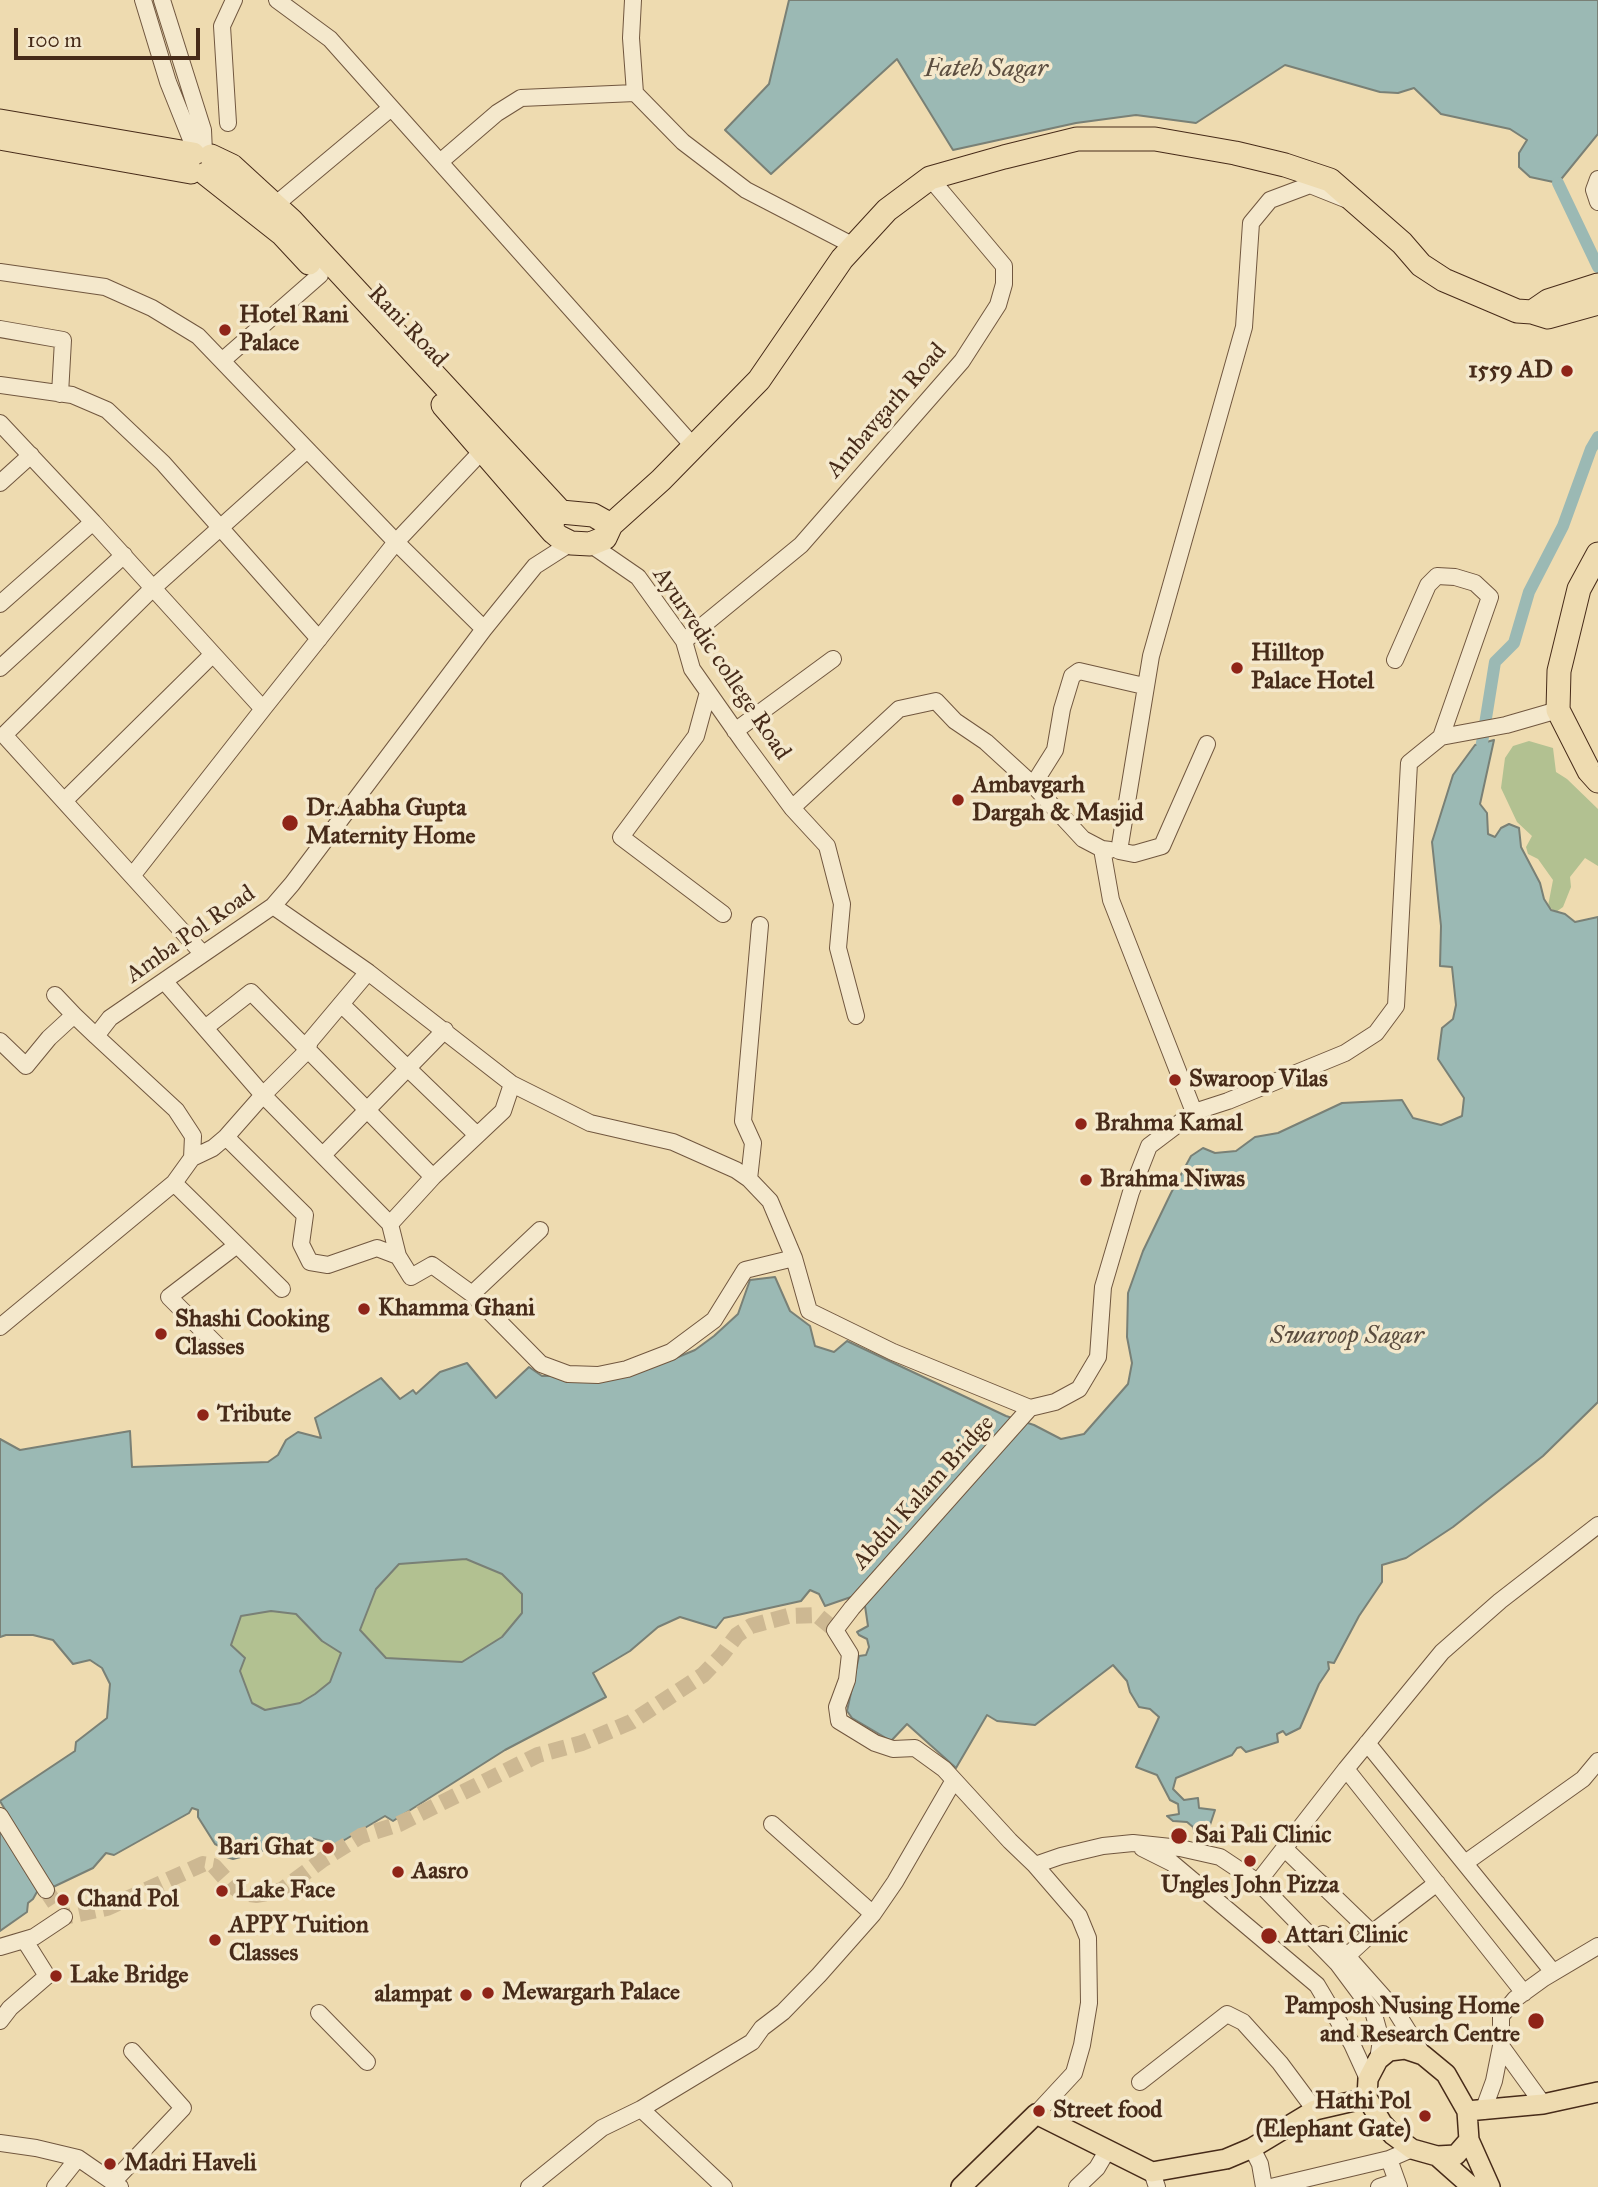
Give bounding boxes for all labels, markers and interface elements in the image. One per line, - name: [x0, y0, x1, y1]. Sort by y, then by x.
- scale bar: [18, 14, 203, 58]
- text: 100 m: [27, 27, 82, 53]
- water label: Fateh Sagar: [924, 54, 1048, 86]
- street label: Rani Road: [361, 280, 453, 374]
- place label: Hotel Rani Palace: [239, 302, 349, 358]
- marker: Hotel Rani Palace: [217, 322, 233, 338]
- street label: Ambavgarh Road: [821, 338, 953, 484]
- place label: 1559 AD: [1468, 357, 1553, 385]
- marker: 1559 AD: [1559, 363, 1575, 379]
- street label: Ayurvedic college Road: [646, 562, 796, 766]
- place label: Hilltop Palace Hotel: [1251, 640, 1374, 696]
- marker: Hilltop Palace Hotel: [1229, 660, 1245, 676]
- place label: Ambavgarh Dargah & Masjid: [972, 772, 1143, 828]
- marker: Ambavgarh Dargah & Masjid: [950, 792, 966, 808]
- place label: Dr.Aabha Gupta Maternity Home: [306, 795, 475, 851]
- marker: Dr.Aabha Gupta Maternity Home: [280, 813, 300, 833]
- street label: Amba Pol Road: [121, 880, 261, 990]
- place label: Swaroop Vilas: [1189, 1066, 1328, 1094]
- marker: Swaroop Vilas: [1167, 1072, 1183, 1088]
- place label: Brahma Kamal: [1095, 1110, 1243, 1138]
- marker: Brahma Kamal: [1073, 1116, 1089, 1132]
- place label: Brahma Niwas: [1100, 1166, 1245, 1194]
- marker: Brahma Niwas: [1078, 1172, 1094, 1188]
- place label: Khamma Ghani: [378, 1295, 535, 1323]
- marker: Khamma Ghani: [356, 1301, 372, 1317]
- place label: Shashi Cooking Classes: [175, 1306, 329, 1362]
- water label: Swaroop Sagar: [1270, 1321, 1424, 1353]
- marker: Shashi Cooking Classes: [153, 1326, 169, 1342]
- place label: Tribute: [217, 1401, 291, 1429]
- marker: Tribute: [195, 1407, 211, 1423]
- street label: Abdul Kalam Bridge: [847, 1410, 1001, 1576]
- place label: Sai Pali Clinic: [1195, 1822, 1331, 1850]
- marker: Sai Pali Clinic: [1169, 1826, 1189, 1846]
- place label: Bari Ghat: [218, 1834, 314, 1862]
- marker: Bari Ghat: [320, 1840, 336, 1856]
- marker: Ungles John Pizza: [1242, 1853, 1258, 1869]
- place label: Aasro: [412, 1858, 468, 1886]
- marker: Aasro: [390, 1864, 406, 1880]
- place label: Ungles John Pizza: [1161, 1872, 1339, 1900]
- place label: Lake Face: [236, 1877, 335, 1905]
- marker: Lake Face: [214, 1883, 230, 1899]
- place label: Chand Pol: [77, 1886, 179, 1914]
- marker: Chand Pol: [55, 1892, 71, 1908]
- place label: APPY Tuition Classes: [229, 1912, 369, 1968]
- place label: Attari Clinic: [1285, 1922, 1408, 1950]
- marker: Attari Clinic: [1259, 1926, 1279, 1946]
- marker: APPY Tuition Classes: [207, 1932, 223, 1948]
- place label: Lake Bridge: [70, 1962, 188, 1990]
- marker: Lake Bridge: [48, 1968, 64, 1984]
- place label: Mewargarh Palace: [502, 1979, 680, 2007]
- place label: alampat: [374, 1981, 452, 2009]
- marker: Mewargarh Palace: [480, 1985, 496, 2001]
- marker: alampat: [458, 1987, 474, 2003]
- place label: Pamposh Nusing Home and Research Centre: [1285, 1993, 1520, 2049]
- marker: Pamposh Nusing Home and Research Centre: [1526, 2011, 1546, 2031]
- place label: Hathi Pol (Elephant Gate): [1256, 2088, 1411, 2144]
- place label: Street food: [1053, 2097, 1162, 2125]
- marker: Street food: [1031, 2103, 1047, 2119]
- marker: Hathi Pol (Elephant Gate): [1417, 2108, 1433, 2124]
- place label: Madri Haveli: [124, 2150, 257, 2178]
- marker: Madri Haveli: [102, 2156, 118, 2172]

